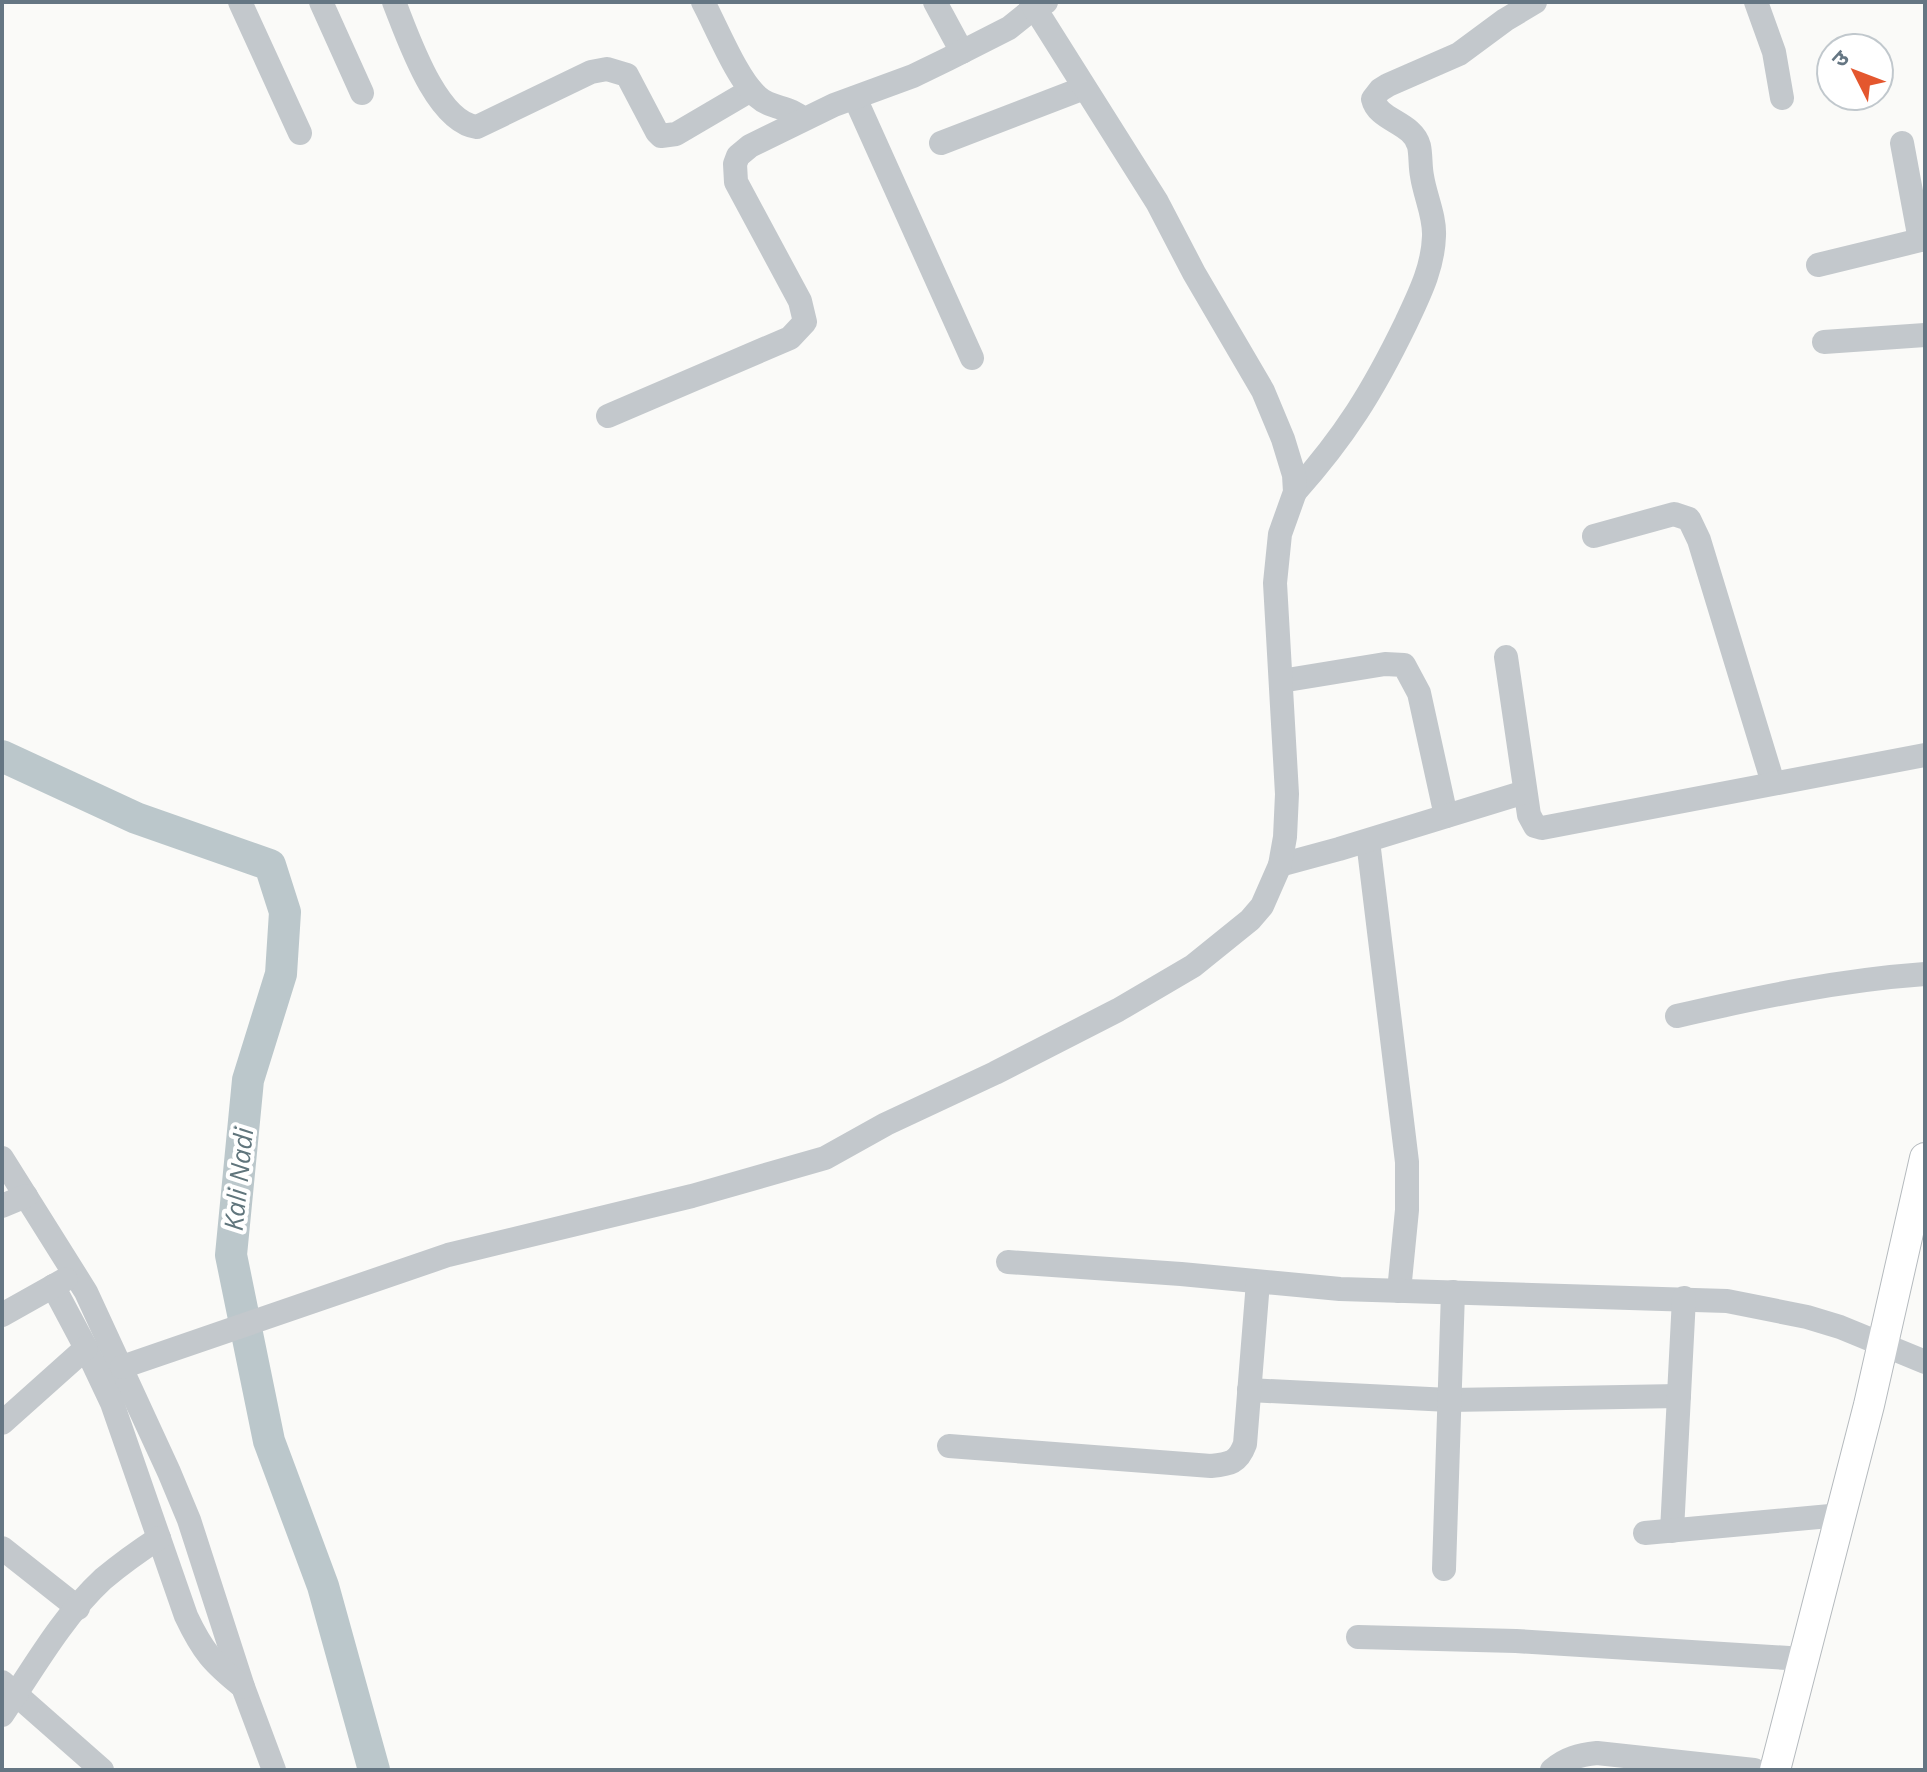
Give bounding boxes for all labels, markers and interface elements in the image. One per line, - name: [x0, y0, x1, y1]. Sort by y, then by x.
- north arrow: [1815, 32, 1895, 112]
- text: उ: [1824, 42, 1856, 73]
- water label: Kali Nadi: [215, 1125, 261, 1232]

